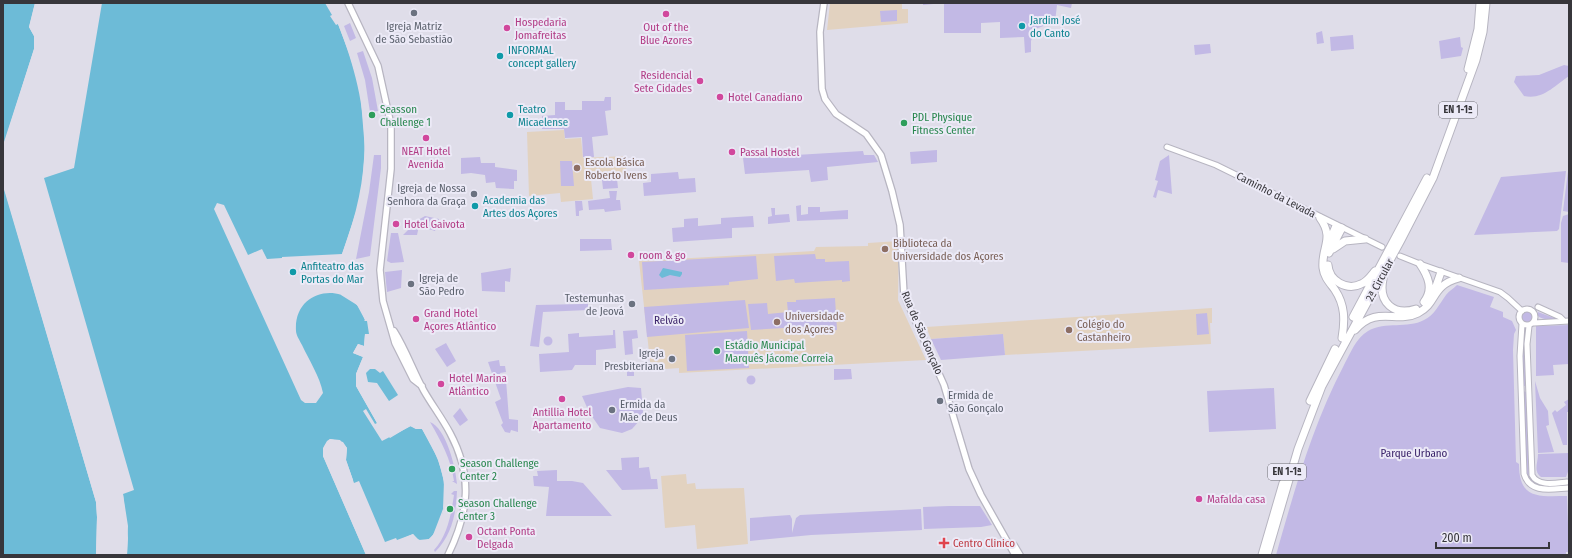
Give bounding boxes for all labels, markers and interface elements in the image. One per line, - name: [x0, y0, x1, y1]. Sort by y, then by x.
- marker: Igreja Matriz de São Sebastião: [409, 8, 419, 18]
- marker: Out of the Blue Azores: [661, 9, 671, 19]
- place label: Jardim José do Canto: [1030, 14, 1081, 40]
- place label: Hospedaria Jomafreitas: [515, 16, 567, 42]
- place label: Igreja Matriz de São Sebastião: [375, 20, 453, 46]
- place label: Out of the Blue Azores: [640, 21, 692, 47]
- marker: Jardim José do Canto: [1017, 21, 1027, 31]
- marker: Hospedaria Jomafreitas: [502, 23, 512, 33]
- place label: INFORMAL concept gallery: [508, 44, 576, 70]
- marker: INFORMAL concept gallery: [495, 51, 505, 61]
- place label: Residencial Sete Cidades: [634, 69, 692, 95]
- marker: Residencial Sete Cidades: [695, 76, 705, 86]
- place label: Hotel Canadiano: [728, 91, 803, 104]
- marker: Hotel Canadiano: [715, 92, 725, 102]
- road number: EN 1-1ª: [1439, 102, 1477, 118]
- place label: Seasson Challenge 1: [380, 103, 431, 129]
- place label: Teatro Micaelense: [518, 103, 568, 129]
- marker: Seasson Challenge 1: [367, 110, 377, 120]
- marker: Teatro Micaelense: [505, 110, 515, 120]
- place label: PDL Physique Fitness Center: [912, 111, 975, 137]
- marker: PDL Physique Fitness Center: [899, 118, 909, 128]
- marker: NEAT Hotel Avenida: [421, 133, 431, 143]
- place label: NEAT Hotel Avenida: [402, 145, 451, 171]
- place label: Passal Hostel: [740, 146, 799, 159]
- marker: Passal Hostel: [727, 147, 737, 157]
- place label: Escola Básica Roberto Ivens: [585, 156, 648, 182]
- marker: Escola Básica Roberto Ivens: [572, 163, 582, 173]
- street label: Caminho da Levada: [1234, 169, 1318, 221]
- place label: Igreja de Nossa Senhora da Graça: [387, 182, 466, 208]
- marker: Igreja de Nossa Senhora da Graça: [469, 189, 479, 199]
- place label: Academia das Artes dos Açores: [483, 194, 558, 220]
- marker: Academia das Artes dos Açores: [470, 201, 480, 211]
- place label: Hotel Gaivota: [404, 218, 465, 231]
- marker: Hotel Gaivota: [391, 219, 401, 229]
- place label: Biblioteca da Universidade dos Açores: [893, 237, 1004, 263]
- marker: Biblioteca da Universidade dos Açores: [880, 244, 890, 254]
- place label: room & go: [639, 249, 686, 262]
- marker: room & go: [626, 250, 636, 260]
- street label: 2ª Circular: [1363, 256, 1397, 304]
- place label: Anfiteatro das Portas do Mar: [301, 260, 364, 286]
- marker: Anfiteatro das Portas do Mar: [288, 267, 298, 277]
- place label: Igreja de São Pedro: [419, 272, 465, 298]
- marker: Igreja de São Pedro: [406, 279, 416, 289]
- street label: Rua de São Gonçalo: [899, 289, 946, 377]
- place label: Testemunhas de Jeová: [565, 292, 624, 318]
- marker: Testemunhas de Jeová: [627, 299, 637, 309]
- place label: Grand Hotel Açores Atlântico: [424, 307, 496, 333]
- place label: Universidade dos Açores: [785, 310, 844, 336]
- marker: Grand Hotel Açores Atlântico: [411, 314, 421, 324]
- park label: Relvão: [654, 314, 684, 327]
- marker: Universidade dos Açores: [772, 317, 782, 327]
- place label: Colégio do Castanheiro: [1077, 318, 1131, 344]
- marker: Colégio do Castanheiro: [1064, 325, 1074, 335]
- place label: Estádio Municipal Marquês Jácome Correia: [725, 339, 833, 365]
- marker: Estádio Municipal Marquês Jácome Correia: [712, 346, 722, 356]
- place label: Igreja Presbiteriana: [604, 347, 664, 373]
- marker: Igreja Presbiteriana: [667, 354, 677, 364]
- place label: Hotel Marina Atlântico: [449, 372, 507, 398]
- marker: Hotel Marina Atlântico: [436, 379, 446, 389]
- place label: Ermida de São Gonçalo: [948, 389, 1004, 415]
- marker: Antillia Hotel Apartamento: [557, 394, 567, 404]
- marker: Ermida de São Gonçalo: [935, 396, 945, 406]
- place label: Ermida da Mãe de Deus: [620, 398, 678, 424]
- marker: Ermida da Mãe de Deus: [607, 405, 617, 415]
- place label: Antillia Hotel Apartamento: [533, 406, 592, 432]
- park label: Parque Urbano: [1381, 447, 1448, 460]
- place label: Season Challenge Center 2: [460, 457, 539, 483]
- marker: Season Challenge Center 2: [447, 464, 457, 474]
- road number: EN 1-1ª: [1268, 464, 1306, 480]
- place label: Mafalda casa: [1207, 493, 1265, 506]
- marker: Mafalda casa: [1194, 494, 1204, 504]
- place label: Season Challenge Center 3: [458, 497, 537, 523]
- marker: Season Challenge Center 3: [445, 504, 455, 514]
- scale bar: [1436, 524, 1549, 550]
- place label: Octant Ponta Delgada: [477, 525, 535, 551]
- text: 200 m: [1442, 531, 1472, 545]
- marker: Octant Ponta Delgada: [464, 532, 474, 542]
- marker: Centro Clinico: [938, 537, 950, 549]
- place label: Centro Clinico: [953, 537, 1015, 550]

